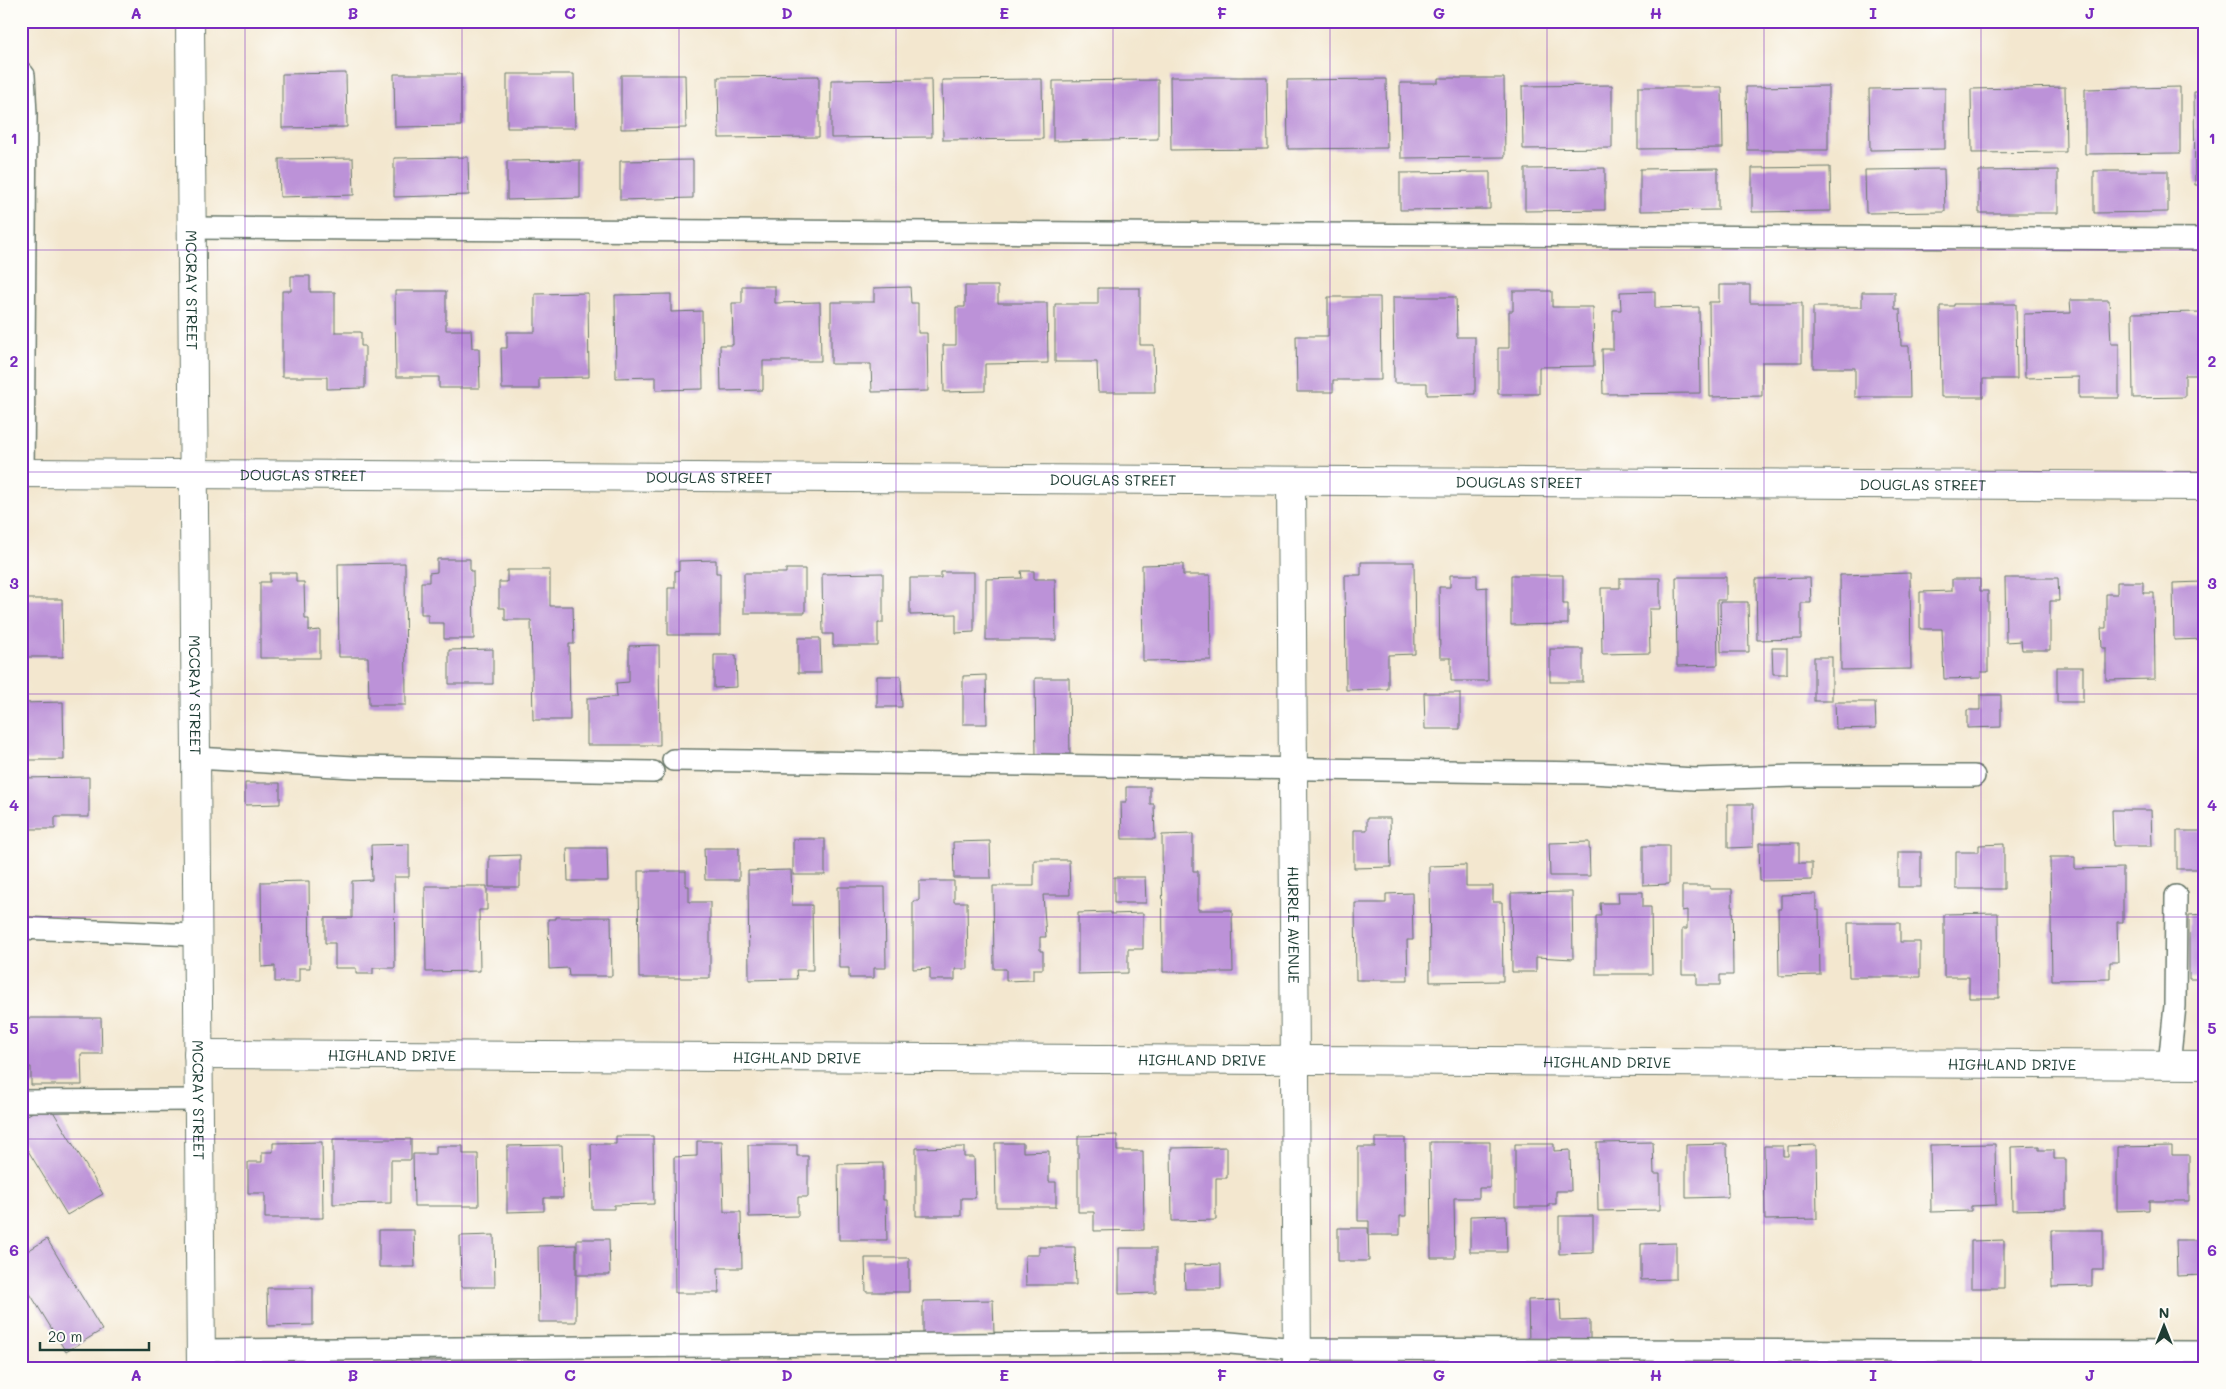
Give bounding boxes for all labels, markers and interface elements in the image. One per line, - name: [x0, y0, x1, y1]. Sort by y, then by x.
- text: A: [130, 2, 142, 23]
- text: B: [348, 2, 358, 23]
- text: C: [564, 2, 576, 23]
- text: D: [781, 2, 793, 23]
- text: E: [999, 2, 1009, 23]
- text: F: [1217, 2, 1227, 23]
- text: G: [1433, 2, 1445, 23]
- text: H: [1650, 2, 1662, 23]
- text: I: [1869, 2, 1877, 23]
- text: J: [2085, 2, 2095, 23]
- text: 1: [10, 127, 18, 148]
- text: 1: [2208, 127, 2216, 148]
- street label: MCCRAY STREET: [182, 230, 203, 350]
- text: 2: [10, 350, 19, 371]
- text: 2: [2208, 350, 2217, 371]
- street label: DOUGLAS STREET: [239, 464, 367, 485]
- street label: DOUGLAS STREET: [645, 467, 772, 487]
- street label: DOUGLAS STREET: [1049, 469, 1176, 490]
- street label: DOUGLAS STREET: [1455, 472, 1582, 492]
- street label: DOUGLAS STREET: [1859, 474, 1986, 495]
- text: 3: [9, 572, 19, 593]
- text: 3: [2207, 572, 2217, 593]
- street label: MCCRAY STREET: [185, 635, 206, 755]
- text: 4: [9, 794, 19, 815]
- text: 4: [2207, 794, 2217, 815]
- street label: HURRLE AVENUE: [1284, 866, 1304, 984]
- text: 5: [9, 1017, 19, 1038]
- text: 5: [2207, 1017, 2217, 1038]
- street label: MCCRAY STREET: [188, 1040, 209, 1160]
- street label: HIGHLAND DRIVE: [328, 1045, 457, 1065]
- street label: HIGHLAND DRIVE: [733, 1047, 862, 1068]
- street label: HIGHLAND DRIVE: [1138, 1049, 1267, 1070]
- street label: HIGHLAND DRIVE: [1543, 1051, 1672, 1072]
- street label: HIGHLAND DRIVE: [1948, 1054, 2077, 1074]
- text: 6: [9, 1239, 19, 1260]
- text: 6: [2207, 1239, 2217, 1260]
- north arrow: [2138, 1302, 2188, 1352]
- text: N: [2159, 1303, 2169, 1322]
- scale bar: [40, 1319, 149, 1351]
- text: 20 m: [48, 1326, 82, 1346]
- text: A: [130, 1364, 142, 1385]
- text: B: [348, 1364, 358, 1385]
- text: C: [564, 1364, 576, 1385]
- text: D: [781, 1364, 793, 1385]
- text: E: [999, 1364, 1009, 1385]
- text: F: [1217, 1364, 1227, 1385]
- text: G: [1433, 1364, 1445, 1385]
- text: H: [1650, 1364, 1662, 1385]
- text: I: [1869, 1364, 1877, 1385]
- text: J: [2085, 1364, 2095, 1385]

